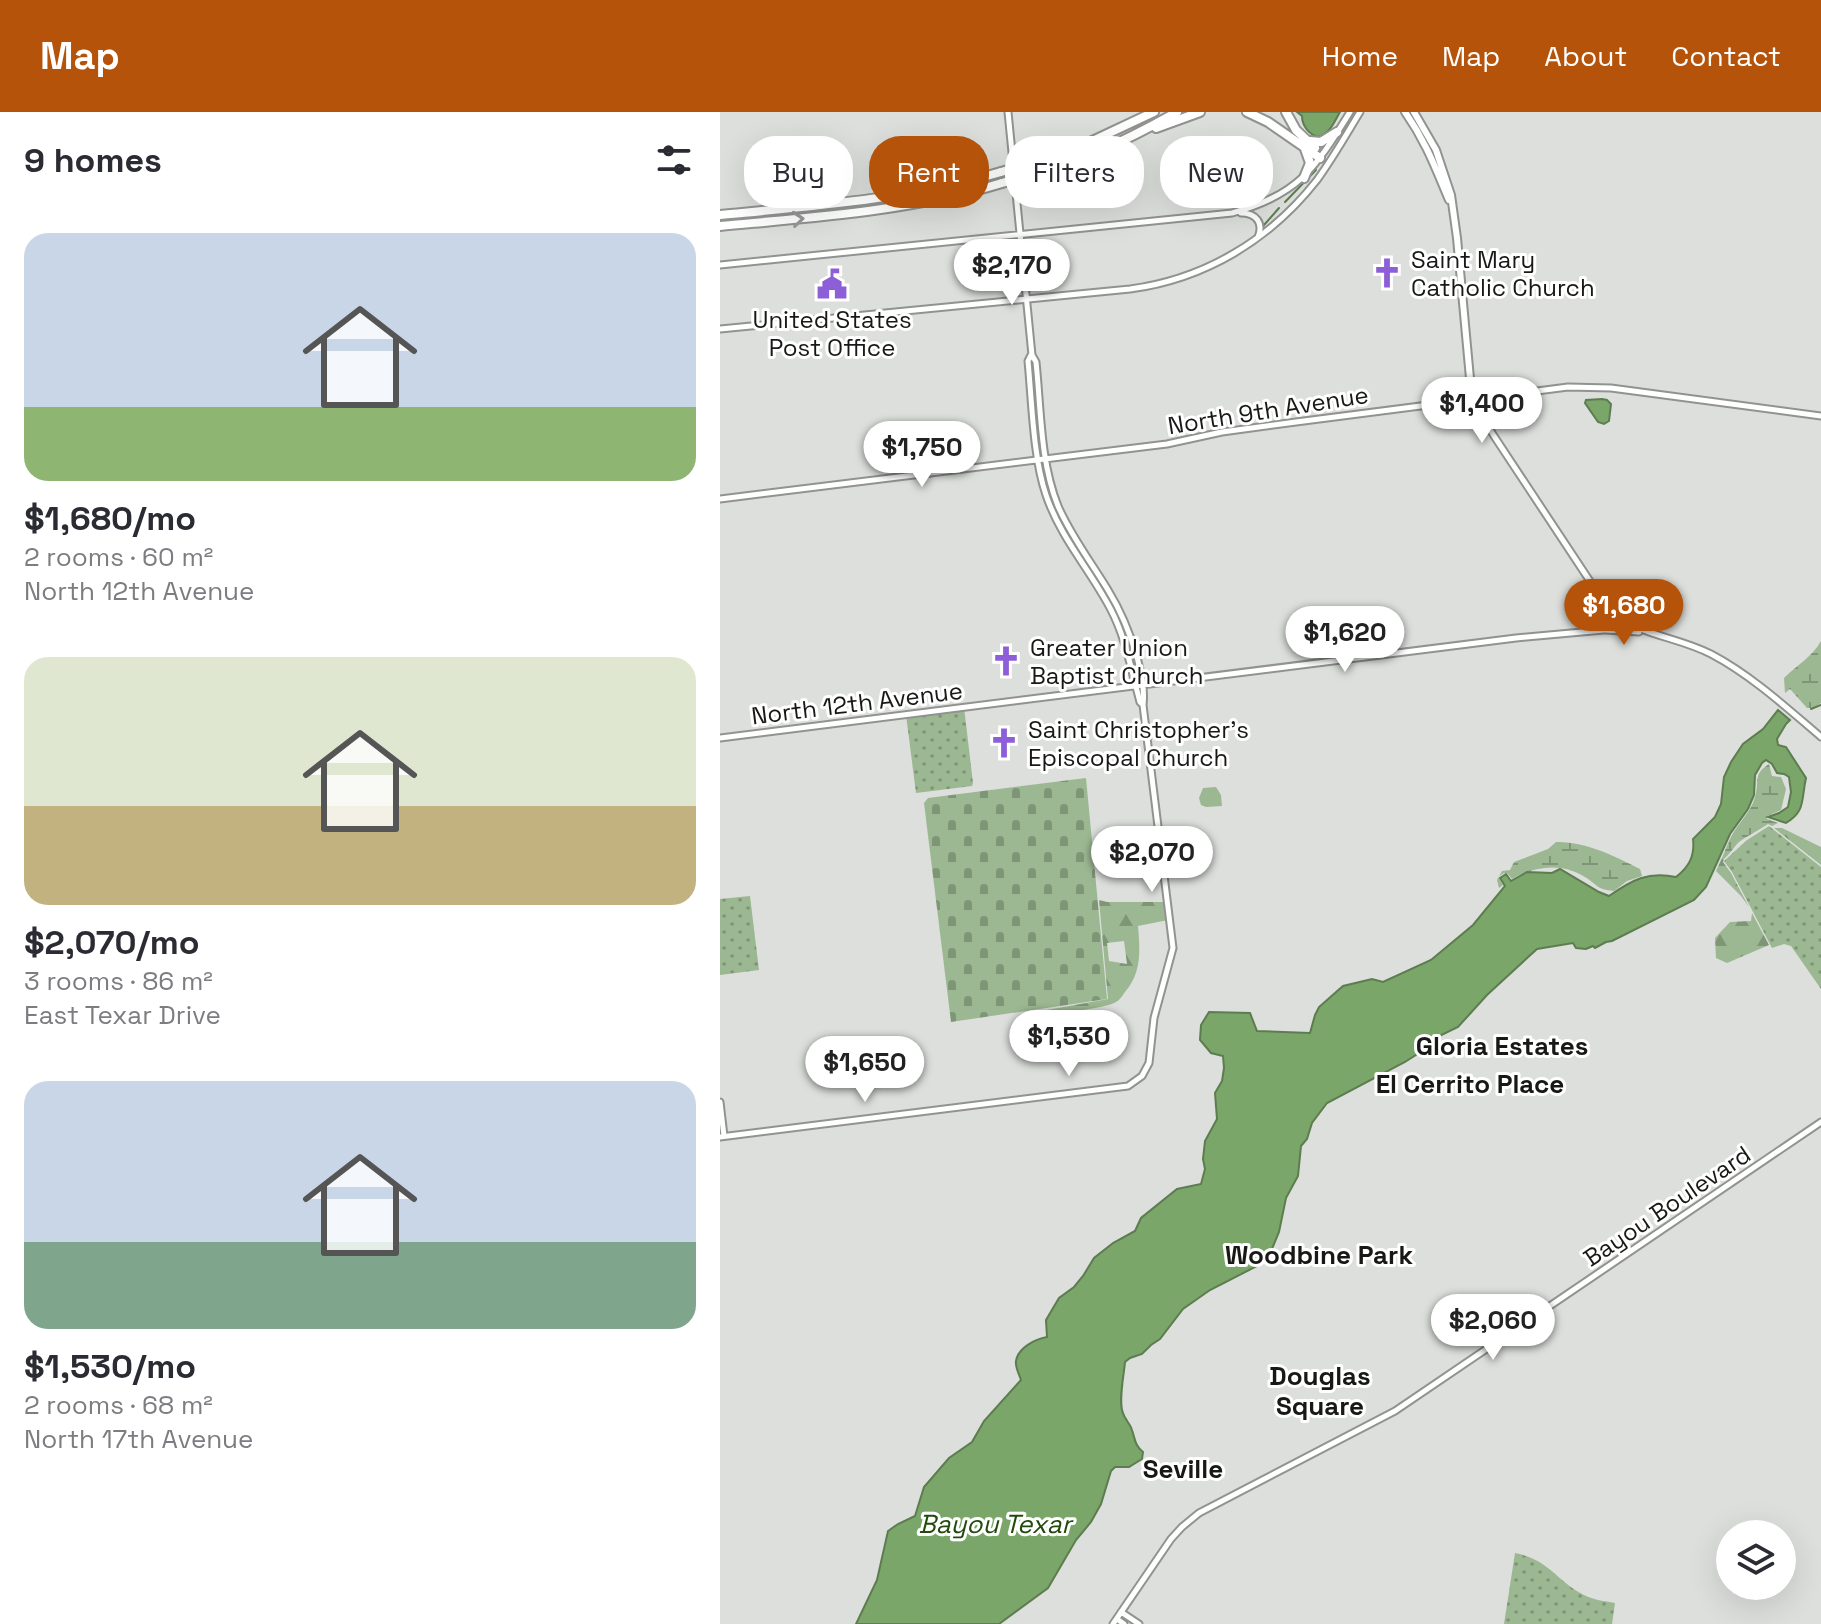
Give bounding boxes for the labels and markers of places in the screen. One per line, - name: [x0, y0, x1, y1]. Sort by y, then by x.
- pin: $2,170: [947, 239, 1077, 307]
- place label: Saint Mary Catholic Church: [1411, 244, 1595, 303]
- church icon: Saint Mary Catholic Church: [1370, 256, 1404, 290]
- public building icon: United States Post Office: [815, 267, 849, 301]
- place label: United States Post Office: [752, 304, 912, 363]
- pin: $1,400: [1417, 377, 1547, 445]
- pin: $1,750: [857, 421, 987, 489]
- pin: $1,680: [1559, 579, 1689, 647]
- pin: $1,620: [1280, 606, 1410, 674]
- place label: Greater Union Baptist Church: [1030, 632, 1203, 691]
- church icon: Greater Union Baptist Church: [989, 644, 1023, 678]
- place label: Saint Christopher's Episcopal Church: [1028, 714, 1249, 773]
- church icon: Saint Christopher's Episcopal Church: [987, 726, 1021, 760]
- pin: $2,070: [1087, 826, 1217, 894]
- pin: $1,530: [1004, 1010, 1134, 1078]
- pin: $1,650: [800, 1036, 930, 1104]
- pin: $2,060: [1428, 1294, 1558, 1362]

